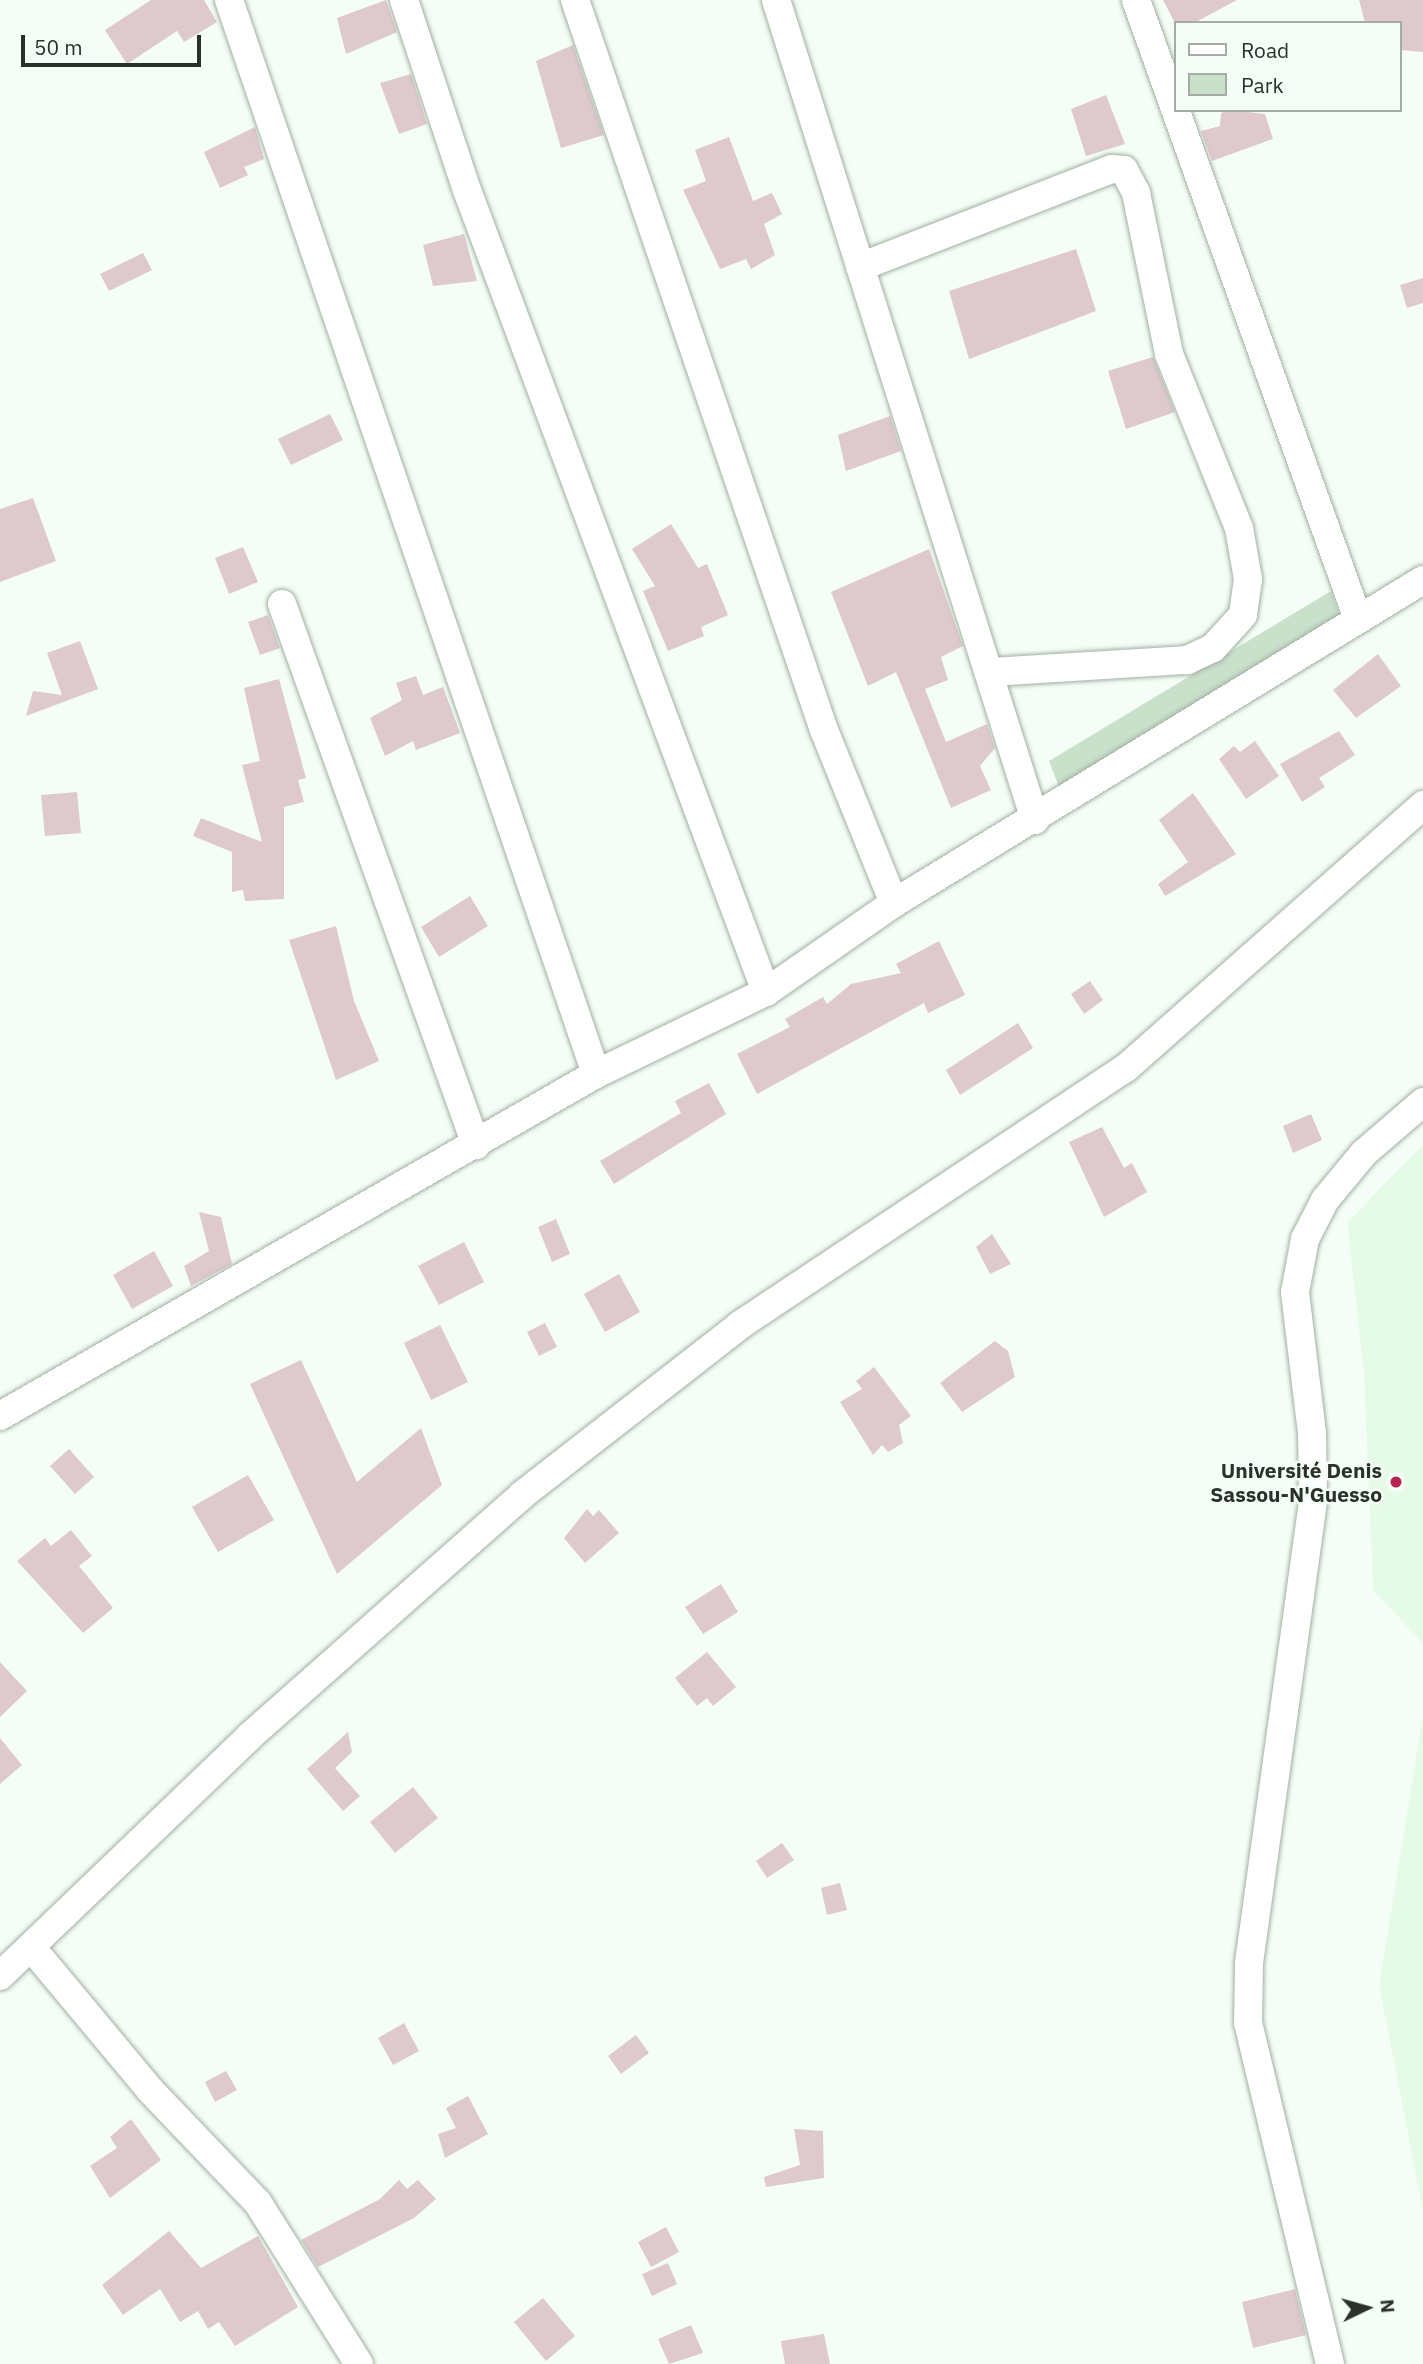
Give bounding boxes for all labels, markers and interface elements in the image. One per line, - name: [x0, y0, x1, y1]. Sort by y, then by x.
- scale bar: [24, 21, 205, 65]
- legend: [1174, 21, 1402, 112]
- text: 50 m: [34, 33, 83, 61]
- text: Road: [1241, 36, 1289, 64]
- text: Park: [1241, 71, 1284, 99]
- place label: Université Denis Sassou-N'Guesso: [1210, 1457, 1382, 1507]
- marker: Université Denis Sassou-N'Guesso: [1388, 1474, 1404, 1490]
- north arrow: [1332, 2273, 1402, 2343]
- text: N: [1375, 2298, 1400, 2314]

